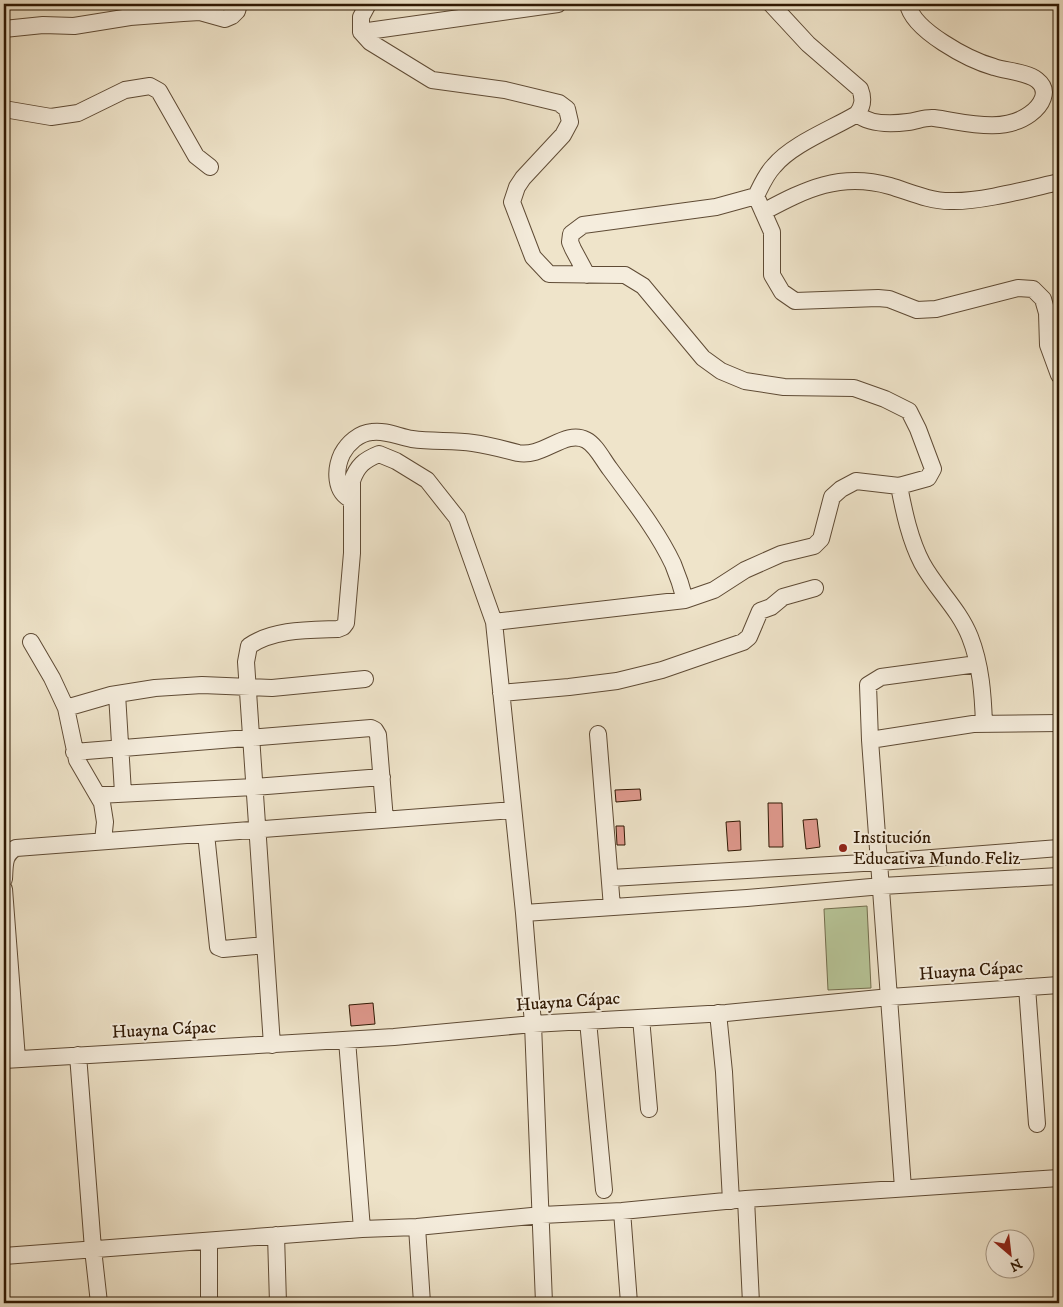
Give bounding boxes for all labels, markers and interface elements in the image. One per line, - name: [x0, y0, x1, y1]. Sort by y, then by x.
- place label: Institución Educativa Mundo Feliz: [853, 827, 1021, 870]
- marker: Institución Educativa Mundo Feliz: [837, 842, 849, 854]
- street label: Huayna Cápac: [918, 956, 1024, 986]
- street label: Huayna Cápac: [515, 987, 621, 1017]
- street label: Huayna Cápac: [111, 1016, 217, 1044]
- north arrow: [986, 1230, 1036, 1280]
- text: N: [1006, 1254, 1025, 1275]

